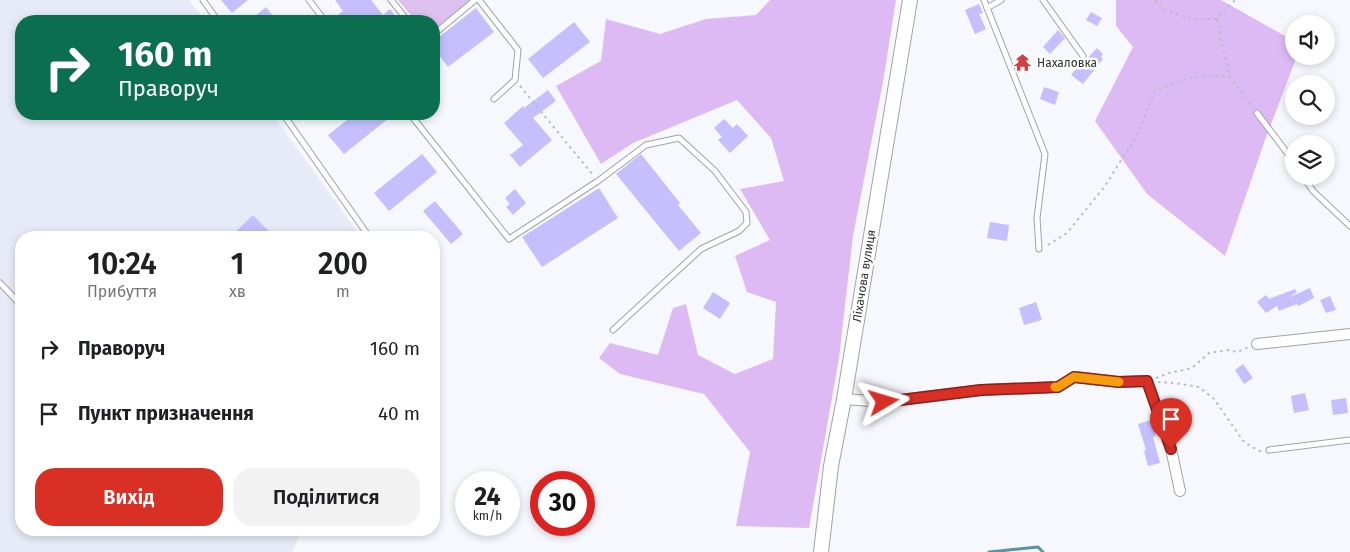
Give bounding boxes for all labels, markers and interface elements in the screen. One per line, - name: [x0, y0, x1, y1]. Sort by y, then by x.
- map controls: [1285, 15, 1335, 185]
- button: sound: [1285, 15, 1335, 65]
- text: 160 m: [118, 33, 212, 75]
- icon: right: [35, 35, 100, 100]
- temple icon: Нахаловка: [1013, 53, 1033, 73]
- place label: Нахаловка: [1037, 56, 1097, 70]
- text: Праворуч: [118, 75, 219, 102]
- button: search: [1285, 75, 1335, 125]
- button: layers: [1285, 135, 1335, 185]
- street label: Ліхачова вулиця: [850, 229, 878, 323]
- text: 10:24: [87, 246, 157, 282]
- text: 1: [231, 246, 244, 282]
- text: 200: [318, 246, 368, 282]
- text: Прибуття: [87, 282, 157, 301]
- text: хв: [229, 282, 246, 301]
- text: m: [336, 282, 350, 301]
- icon: right: [35, 335, 63, 363]
- text: Праворуч: [78, 337, 165, 360]
- text: 160 m: [370, 337, 420, 360]
- position arrow: [857, 375, 909, 427]
- pin: [1150, 398, 1192, 449]
- icon: arrive: [35, 400, 63, 428]
- text: Пункт призначення: [78, 402, 254, 425]
- text: 40 m: [378, 402, 420, 425]
- icon: arrive: [1157, 405, 1185, 433]
- button: Вихід: [35, 468, 223, 526]
- button: Поділитися: [233, 468, 420, 526]
- speed limit sign: 30: [530, 471, 595, 536]
- text: 24: [474, 482, 501, 512]
- text: km/h: [473, 509, 502, 523]

